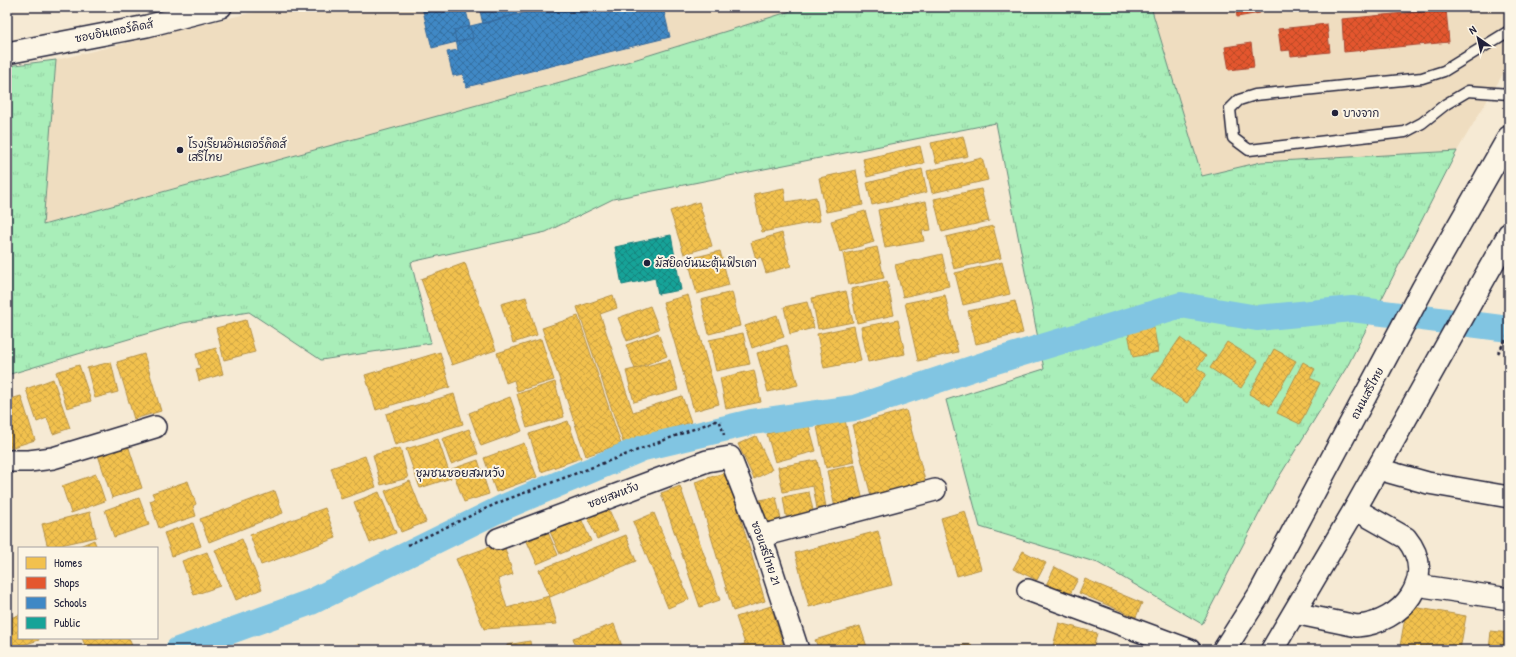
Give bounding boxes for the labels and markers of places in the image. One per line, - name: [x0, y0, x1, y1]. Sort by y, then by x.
- place label: บางจาก: [1343, 106, 1379, 120]
- marker: บางจาก: [1330, 108, 1340, 118]
- place label: โรงเรียนอินเตอร์คิดส์ เสรีไทย: [188, 136, 288, 164]
- marker: โรงเรียนอินเตอร์คิดส์ เสรีไทย: [175, 145, 185, 155]
- place label: มัสยิดยันนะตุ้นฟิรเดา: [655, 256, 757, 272]
- marker: มัสยิดยันนะตุ้นฟิรเดา: [642, 258, 652, 268]

